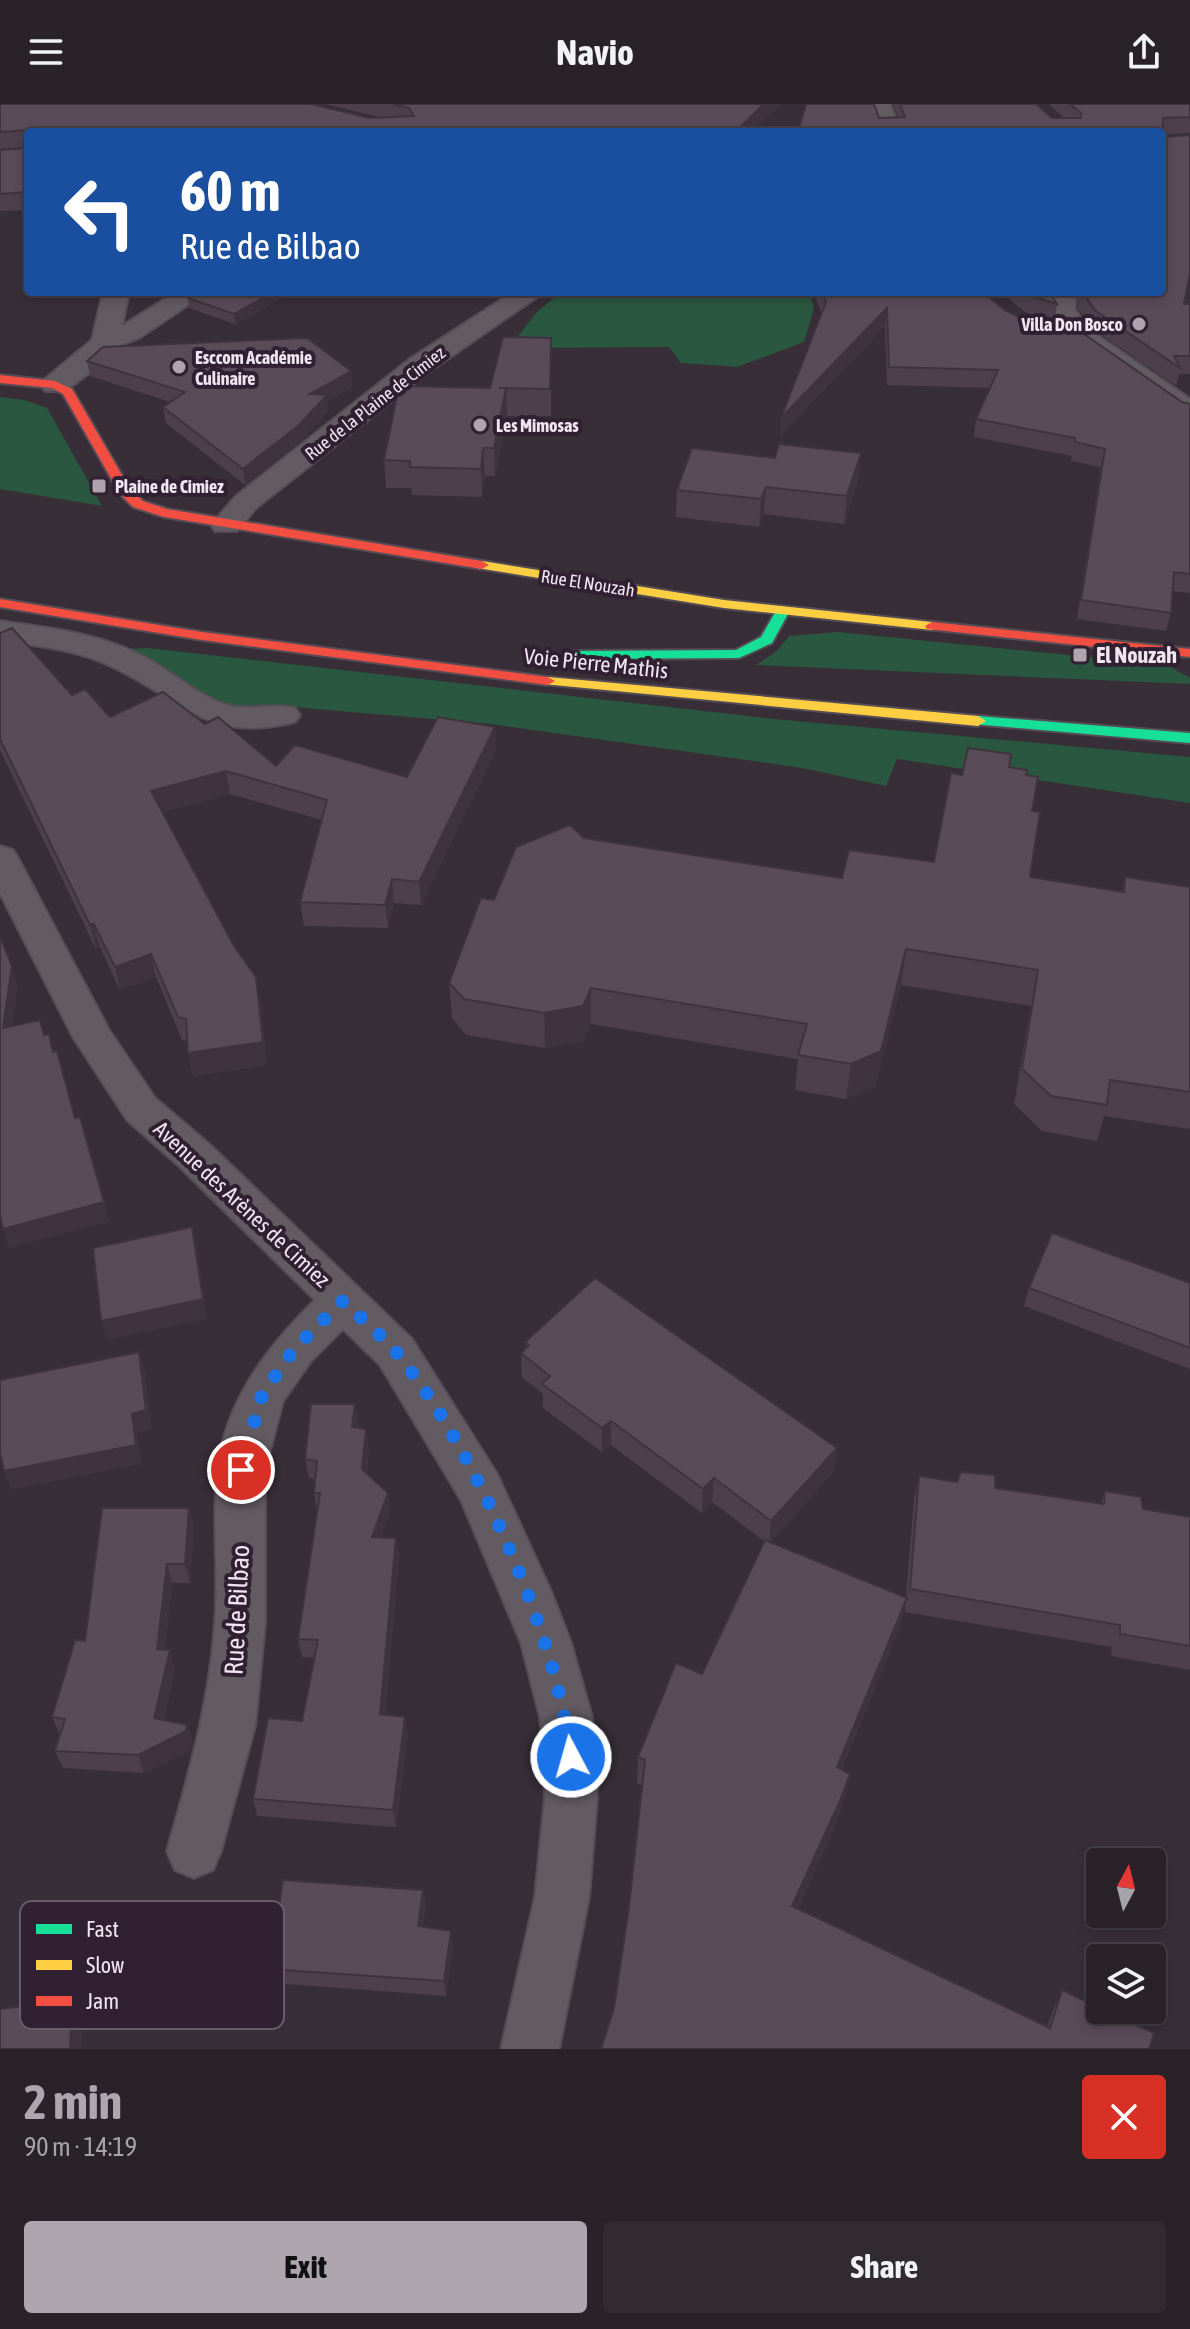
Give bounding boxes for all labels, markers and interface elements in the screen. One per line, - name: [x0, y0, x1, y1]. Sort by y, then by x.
- icon: menu: [24, 30, 68, 74]
- icon: share: [1122, 30, 1166, 74]
- text: Navio: [556, 31, 634, 73]
- text: 60 m: [180, 159, 281, 223]
- icon: left: [48, 160, 152, 264]
- text: Rue de Bilbao: [180, 225, 361, 267]
- place label: Villa Don Bosco: [1020, 314, 1123, 335]
- marker: Villa Don Bosco: [1130, 315, 1148, 333]
- street label: Rue de la Plaine de Cimiez: [301, 342, 450, 464]
- place label: Esccom Académie Culinaire: [195, 347, 312, 389]
- marker: Esccom Académie Culinaire: [170, 358, 188, 376]
- place label: Les Mimosas: [496, 415, 579, 436]
- marker: Les Mimosas: [471, 416, 489, 434]
- place label: Plaine de Cimiez: [115, 476, 224, 497]
- marker: Plaine de Cimiez: [90, 477, 108, 495]
- street label: Rue El Nouzah: [540, 565, 636, 601]
- place label: El Nouzah: [1096, 642, 1177, 668]
- street label: Voie Pierre Mathis: [523, 643, 670, 684]
- marker: El Nouzah: [1071, 646, 1089, 664]
- street label: Avenue des Arènes de Cimiez: [149, 1116, 335, 1292]
- pin: [207, 1436, 275, 1504]
- icon: arrive: [219, 1448, 263, 1492]
- street label: Rue de Bilbao: [219, 1544, 255, 1676]
- position arrow: [529, 1715, 613, 1799]
- north arrow: [1086, 1848, 1166, 1928]
- map controls: [1086, 1848, 1166, 2024]
- legend: [20, 1901, 284, 2029]
- text: Fast: [86, 1916, 119, 1942]
- button: layers: [1086, 1944, 1166, 2024]
- text: Slow: [86, 1952, 124, 1978]
- text: Jam: [86, 1988, 119, 2014]
- text: 2 min: [24, 2074, 122, 2129]
- button: close: [1082, 2075, 1166, 2159]
- text: 90 m · 14:19: [24, 2132, 137, 2162]
- button: Exit: [24, 2221, 587, 2313]
- button: Share: [603, 2221, 1166, 2313]

